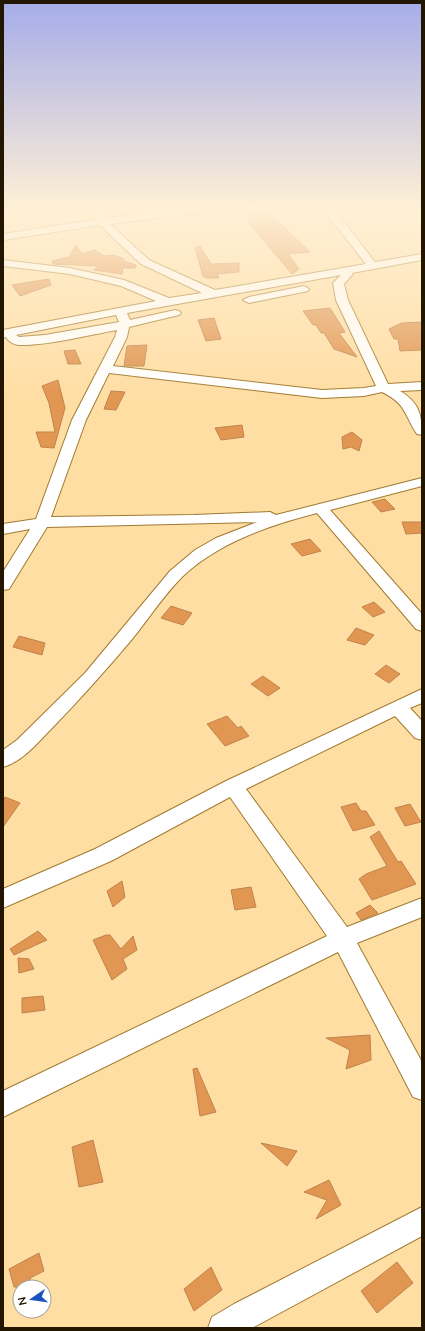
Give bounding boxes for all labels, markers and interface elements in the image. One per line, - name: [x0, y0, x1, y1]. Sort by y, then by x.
- north arrow: [12, 1279, 52, 1319]
- text: N: [15, 1295, 31, 1307]

